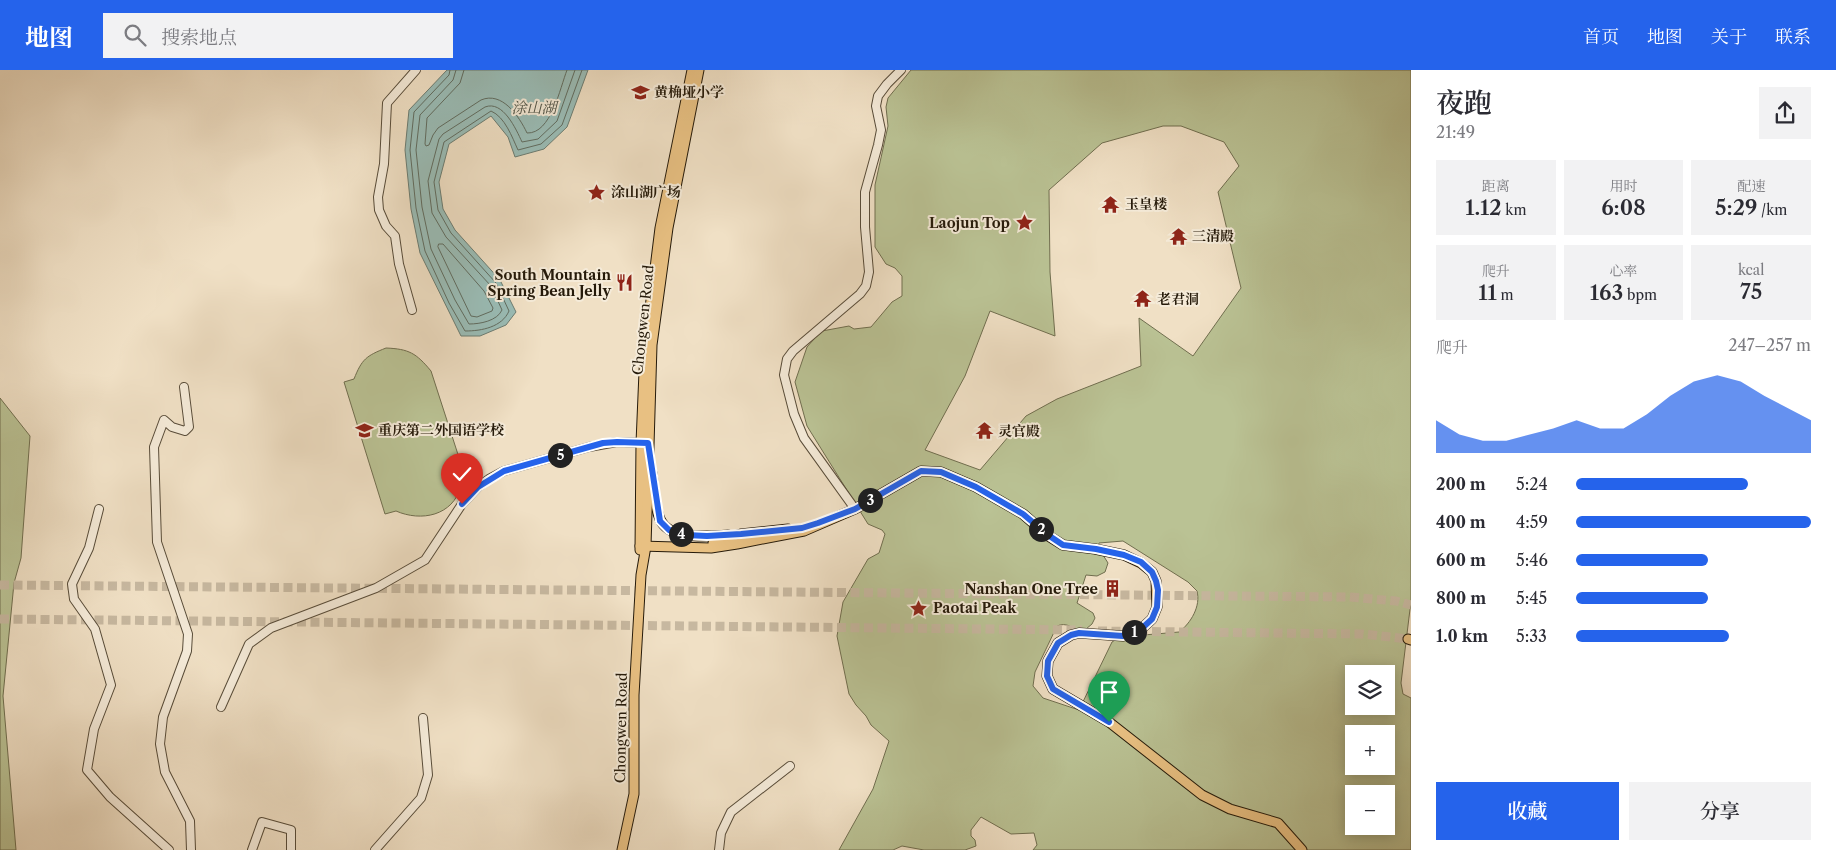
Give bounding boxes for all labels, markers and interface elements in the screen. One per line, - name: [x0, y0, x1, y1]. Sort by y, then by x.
- search box: [103, 13, 453, 58]
- icon: search: [121, 21, 149, 49]
- text: 地图: [25, 23, 73, 52]
- text: 搜索地点: [161, 26, 237, 49]
- text: 首页: [1583, 26, 1619, 48]
- text: 地图: [1647, 26, 1683, 48]
- text: 关于: [1711, 26, 1747, 48]
- text: 联系: [1775, 26, 1811, 48]
- school or university icon: 黄桷垭小学: [630, 82, 650, 102]
- place label: 黄桷垭小学: [654, 83, 724, 101]
- text: 夜跑: [1436, 86, 1492, 120]
- button: share: [1759, 87, 1811, 139]
- water label: 涂山湖: [511, 98, 559, 117]
- text: 21:49: [1436, 122, 1475, 142]
- text: 距离: [1482, 177, 1510, 195]
- text: 用时: [1609, 177, 1637, 195]
- text: 配速: [1737, 177, 1765, 195]
- place icon: 涂山湖广场: [587, 182, 607, 202]
- place label: 涂山湖广场: [611, 183, 681, 201]
- temple icon: 玉皇楼: [1101, 194, 1121, 214]
- place label: 玉皇楼: [1125, 195, 1167, 213]
- text: 1.12: [1465, 195, 1502, 220]
- text: 6:08: [1601, 195, 1646, 220]
- text: 5:29: [1715, 195, 1757, 220]
- text: km: [1502, 201, 1527, 219]
- text: /km: [1757, 201, 1787, 219]
- place icon: Laojun Top: [1014, 213, 1034, 233]
- place label: Laojun Top: [929, 214, 1010, 232]
- temple icon: 三清殿: [1168, 226, 1188, 246]
- place label: 三清殿: [1192, 227, 1234, 245]
- text: kcal: [1738, 261, 1764, 279]
- text: 爬升: [1482, 262, 1510, 280]
- text: 心率: [1609, 262, 1637, 280]
- street label: Chongwen Road: [628, 264, 658, 376]
- place label: South Mountain Spring Bean Jelly: [488, 266, 611, 300]
- restaurant icon: South Mountain Spring Bean Jelly: [615, 273, 635, 293]
- text: 75: [1740, 279, 1762, 304]
- text: 11: [1478, 280, 1497, 305]
- text: 163: [1590, 280, 1623, 305]
- text: m: [1497, 286, 1513, 304]
- text: bpm: [1623, 286, 1657, 304]
- temple icon: 老君洞: [1133, 289, 1153, 309]
- place label: 老君洞: [1157, 290, 1199, 308]
- text: 247–257 m: [1728, 335, 1811, 355]
- text: 爬升: [1436, 337, 1468, 357]
- school or university icon: 重庆第二外国语学校: [354, 420, 374, 440]
- place label: 重庆第二外国语学校: [378, 421, 504, 439]
- temple icon: 灵官殿: [974, 421, 994, 441]
- place label: 灵官殿: [998, 422, 1040, 440]
- pin: 5: [548, 442, 572, 468]
- text: 5: [557, 446, 564, 464]
- pin: [441, 453, 483, 504]
- icon: check: [448, 460, 476, 488]
- text: 200 m: [1436, 474, 1486, 494]
- text: 5:24: [1516, 474, 1548, 494]
- pin: 3: [858, 488, 882, 512]
- text: 3: [867, 491, 874, 509]
- text: 400 m: [1436, 512, 1486, 532]
- text: 4:59: [1516, 512, 1548, 532]
- pin: 2: [1028, 516, 1054, 542]
- text: 2: [1037, 520, 1046, 538]
- pin: 4: [668, 522, 694, 546]
- text: 4: [677, 525, 686, 543]
- text: 600 m: [1436, 550, 1486, 570]
- text: 5:46: [1516, 550, 1548, 570]
- building icon: Nanshan One Tree: [1102, 579, 1122, 599]
- place label: Nanshan One Tree: [965, 580, 1098, 598]
- text: 800 m: [1436, 588, 1486, 608]
- text: 5:45: [1516, 588, 1547, 608]
- place icon: Paotai Peak: [909, 598, 929, 618]
- place label: Paotai Peak: [933, 599, 1017, 617]
- pin: 1: [1122, 620, 1146, 644]
- text: 1: [1131, 623, 1138, 641]
- text: 1.0 km: [1436, 626, 1488, 646]
- text: 5:33: [1516, 626, 1547, 646]
- map controls: [1345, 665, 1395, 835]
- button: layers: [1345, 665, 1395, 715]
- pin: [1088, 671, 1130, 722]
- street label: Chongwen Road: [611, 672, 631, 783]
- icon: arrive: [1095, 678, 1123, 706]
- button: +: [1345, 725, 1395, 775]
- button: 收藏: [1436, 782, 1619, 840]
- button: 分享: [1629, 782, 1811, 840]
- button: −: [1345, 785, 1395, 835]

